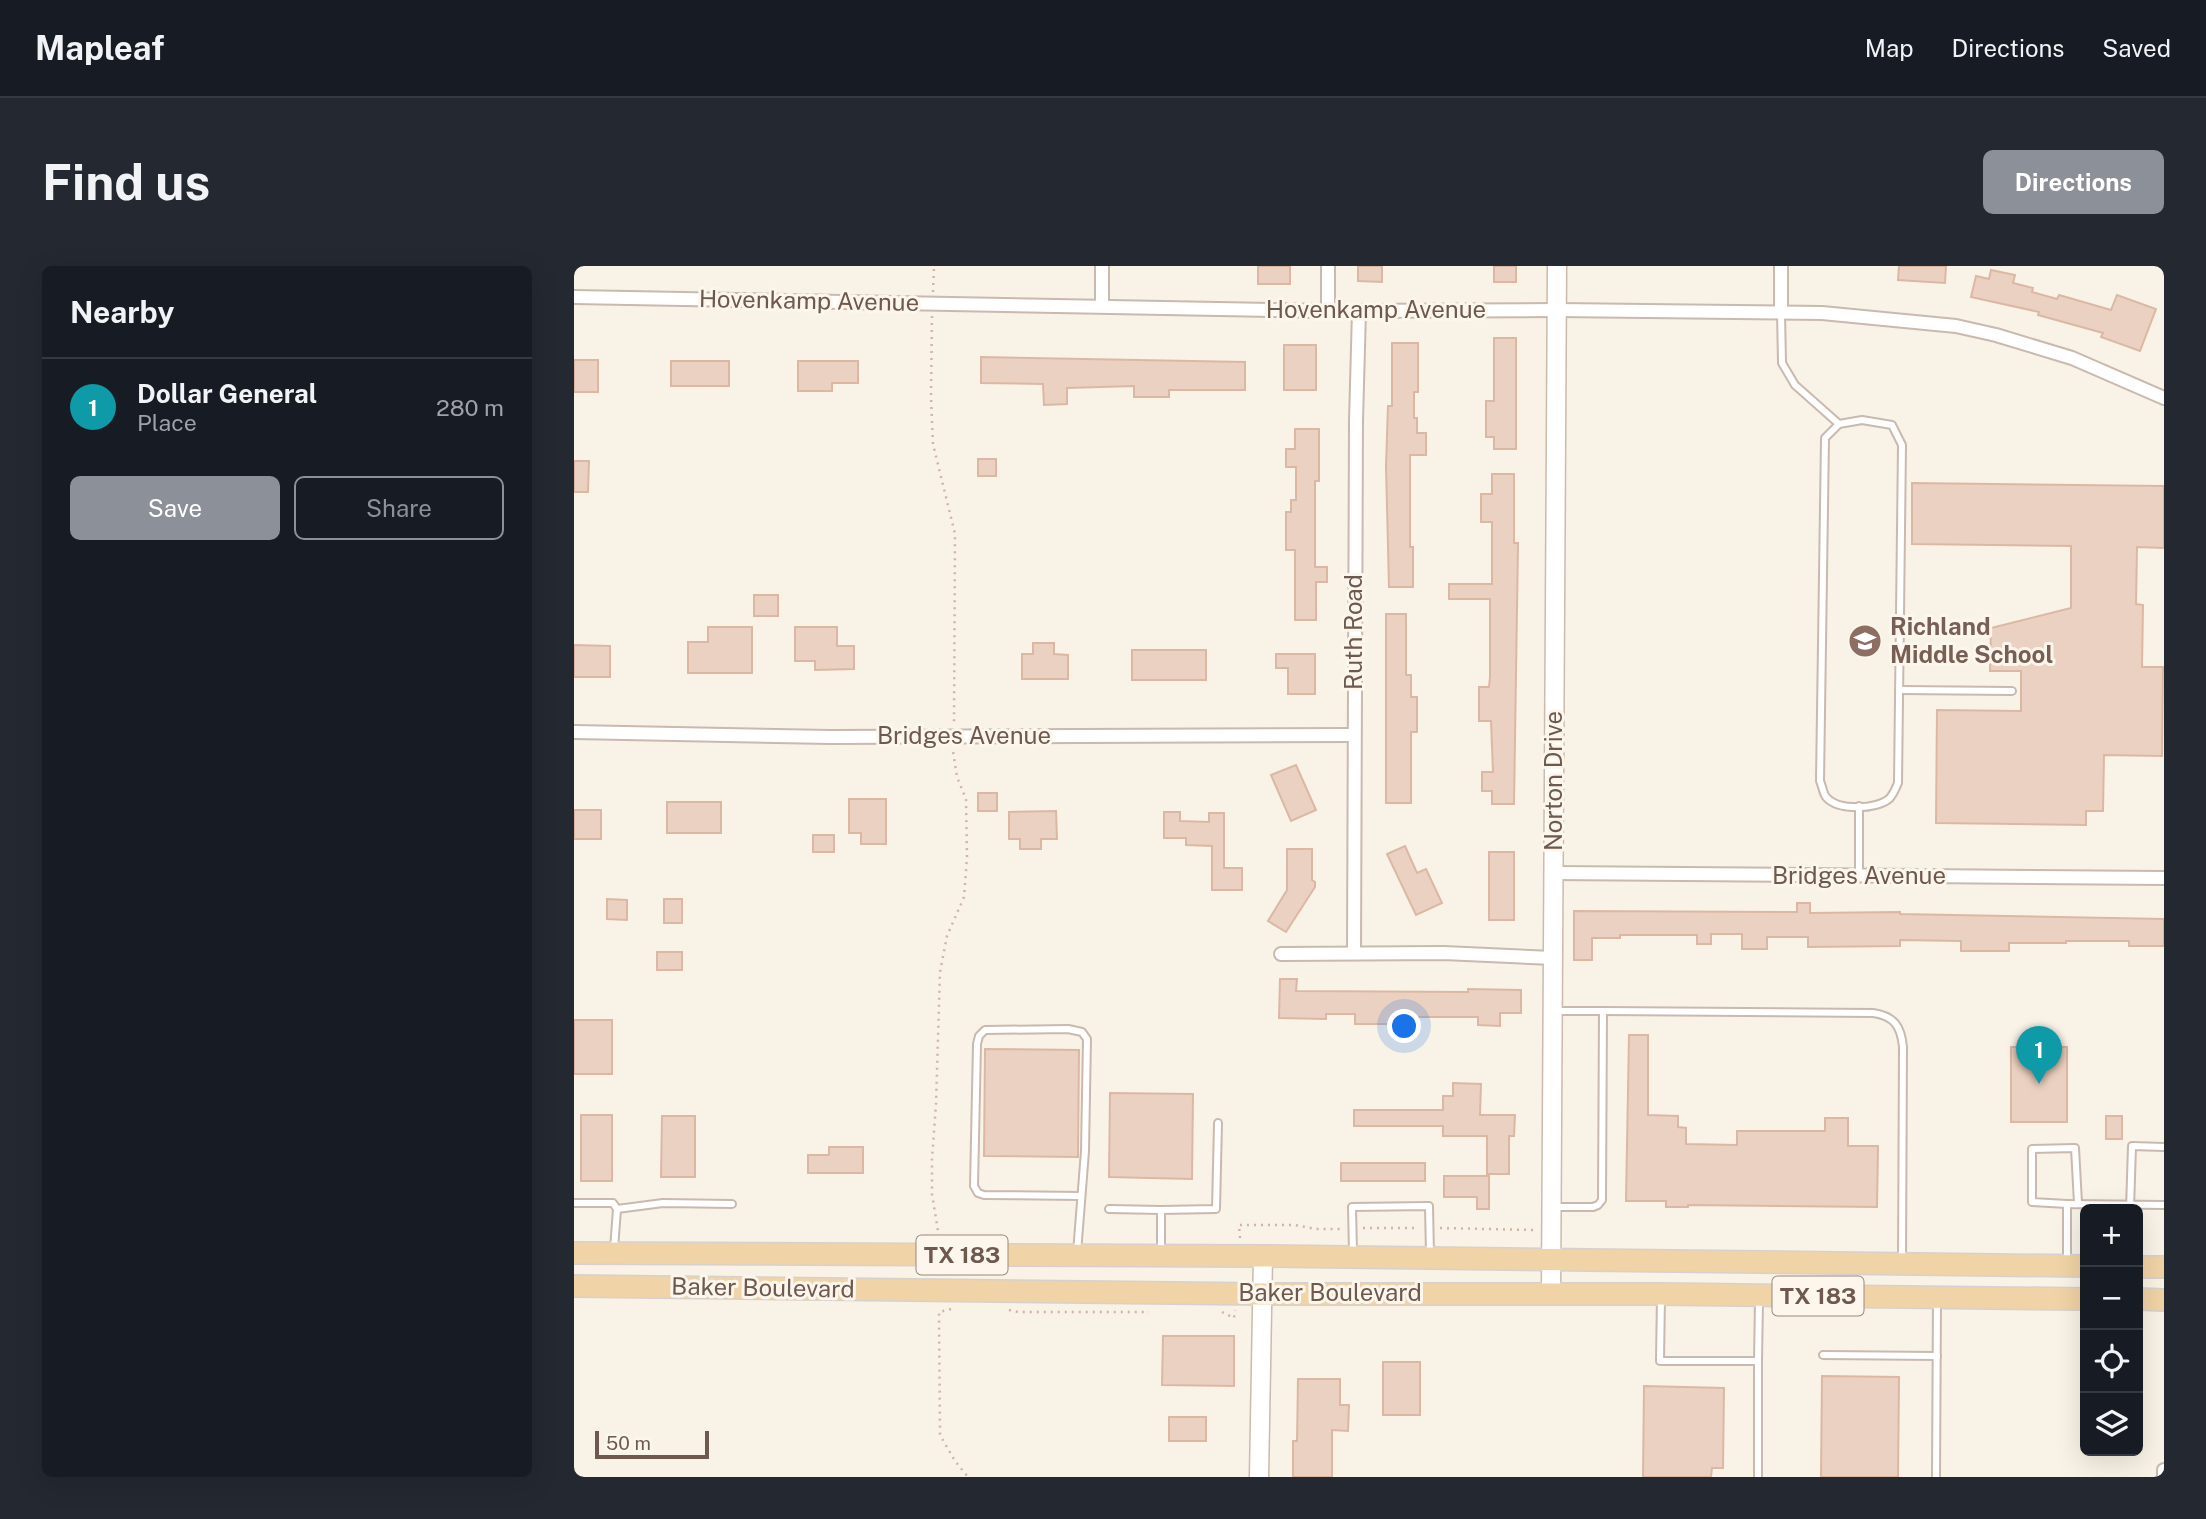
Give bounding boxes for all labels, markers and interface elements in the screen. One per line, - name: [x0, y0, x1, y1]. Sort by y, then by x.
- text: Mapleaf: [35, 29, 164, 67]
- text: Map: [1865, 34, 1914, 62]
- text: Directions: [1952, 34, 2064, 62]
- text: Saved: [2102, 34, 2171, 62]
- button: Directions: [1983, 150, 2164, 214]
- text: Find us: [42, 153, 210, 211]
- street label: Hovenkamp Avenue: [699, 284, 919, 316]
- text: Nearby: [70, 294, 174, 330]
- street label: Hovenkamp Avenue: [1266, 295, 1486, 323]
- text: Dollar General: [137, 378, 317, 409]
- text: 1: [88, 394, 98, 421]
- text: 280 m: [436, 394, 504, 421]
- text: Place: [137, 409, 197, 436]
- button: Save: [70, 476, 280, 540]
- button: Share: [294, 476, 504, 540]
- street label: Ruth Road: [1339, 574, 1367, 690]
- place label: Richland Middle School: [1890, 612, 2053, 668]
- school or university icon: Richland Middle School: [1846, 622, 1884, 660]
- street label: Norton Drive: [1539, 711, 1567, 851]
- street label: Bridges Avenue: [877, 721, 1051, 749]
- street label: Bridges Avenue: [1772, 861, 1946, 889]
- your location: [1387, 1009, 1421, 1043]
- pin: 1: [2016, 1026, 2062, 1084]
- map controls: [2080, 1204, 2143, 1456]
- button: +: [2080, 1204, 2143, 1267]
- road number: TX 183: [916, 1236, 1008, 1274]
- button: −: [2080, 1267, 2143, 1330]
- street label: Baker Boulevard: [671, 1271, 855, 1303]
- road number: TX 183: [1772, 1276, 1864, 1316]
- street label: Baker Boulevard: [1238, 1278, 1422, 1306]
- button: locate: [2080, 1330, 2143, 1393]
- button: layers: [2080, 1393, 2143, 1456]
- scale bar: [595, 1428, 709, 1460]
- text: 50 m: [606, 1432, 651, 1454]

